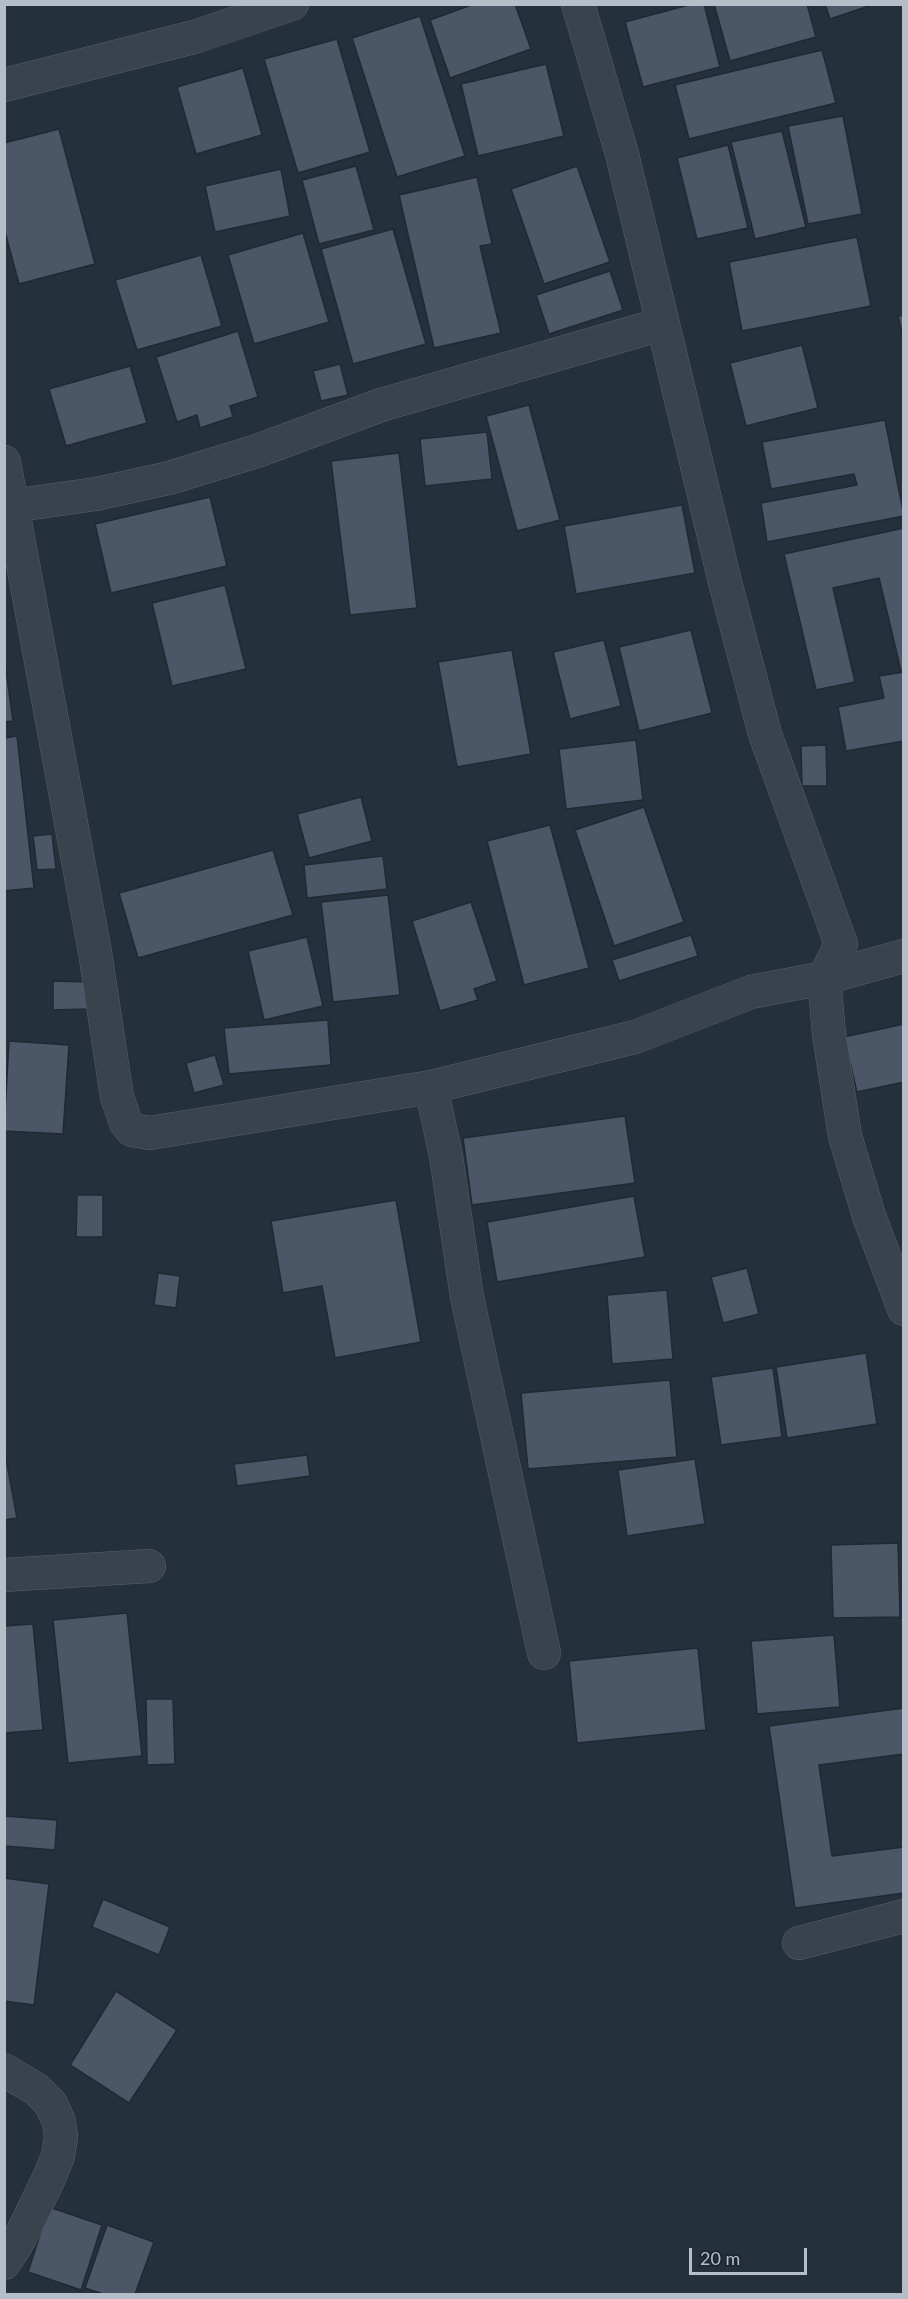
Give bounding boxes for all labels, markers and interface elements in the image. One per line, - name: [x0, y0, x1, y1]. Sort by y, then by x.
- scale bar: [692, 2236, 810, 2274]
- text: 20 m: [700, 2247, 740, 2269]

